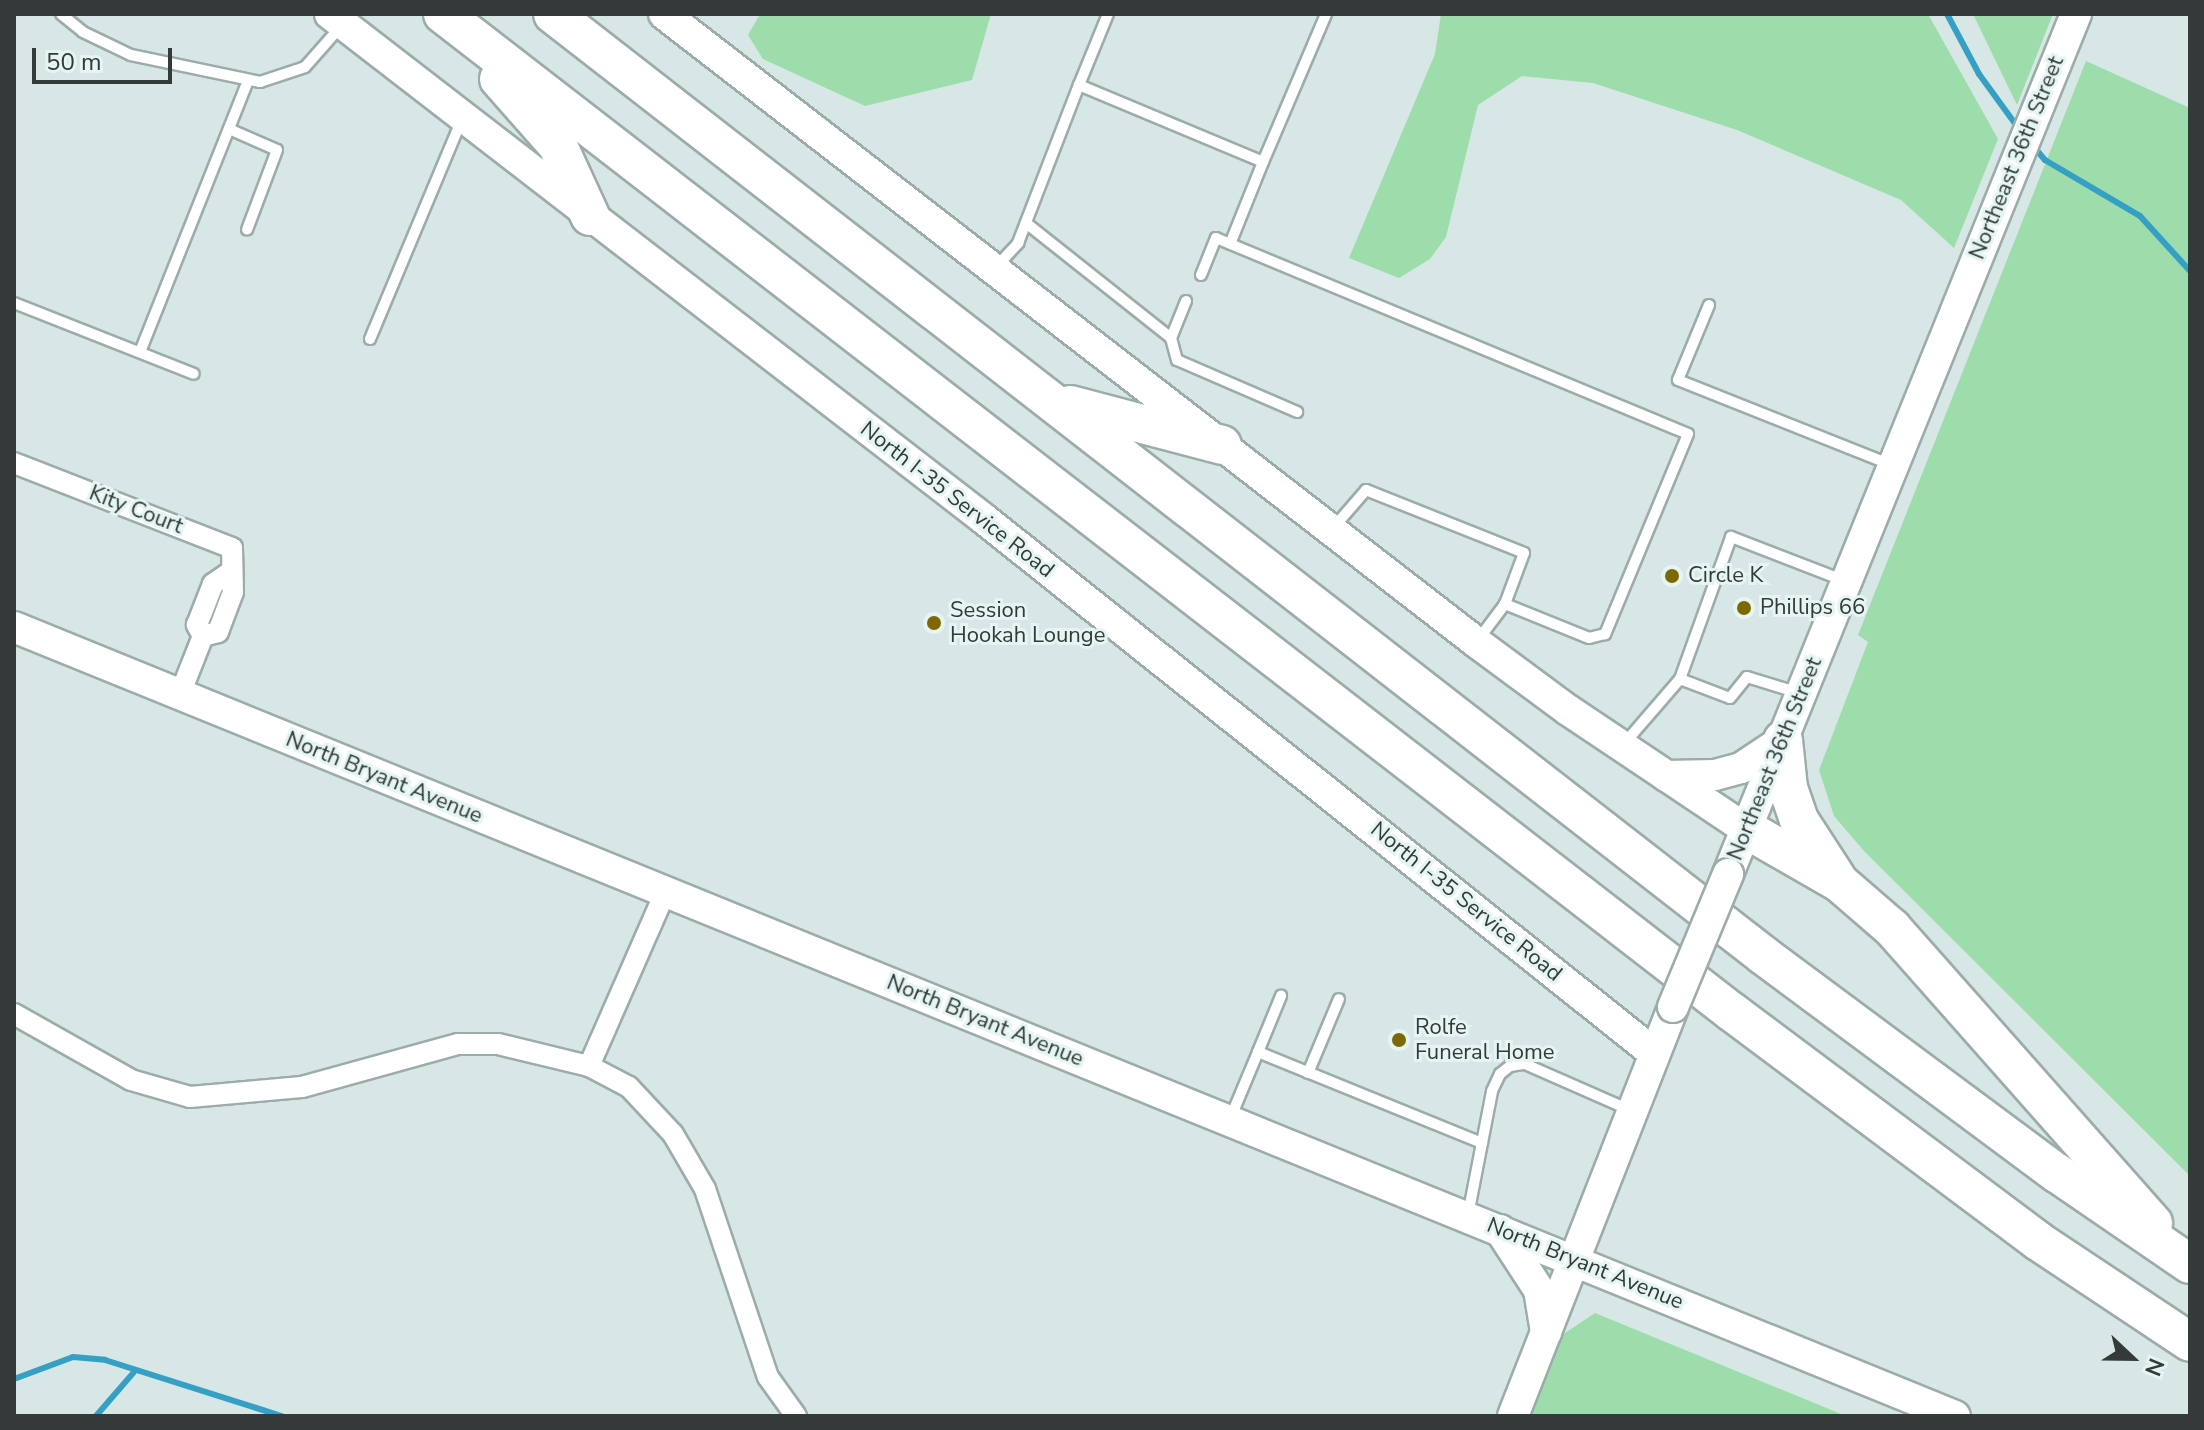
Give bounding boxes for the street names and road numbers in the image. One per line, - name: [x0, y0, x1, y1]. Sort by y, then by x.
- street label: Northeast 36th Street: [1964, 53, 2070, 263]
- street label: North I-35 Service Road: [855, 416, 1059, 584]
- street label: Kity Court: [85, 480, 187, 540]
- street label: Northeast 36th Street: [1722, 654, 1828, 864]
- street label: North Bryant Avenue: [282, 726, 486, 830]
- street label: North I-35 Service Road: [1365, 817, 1567, 987]
- street label: North Bryant Avenue: [883, 969, 1087, 1073]
- street label: North Bryant Avenue: [1483, 1212, 1687, 1316]

